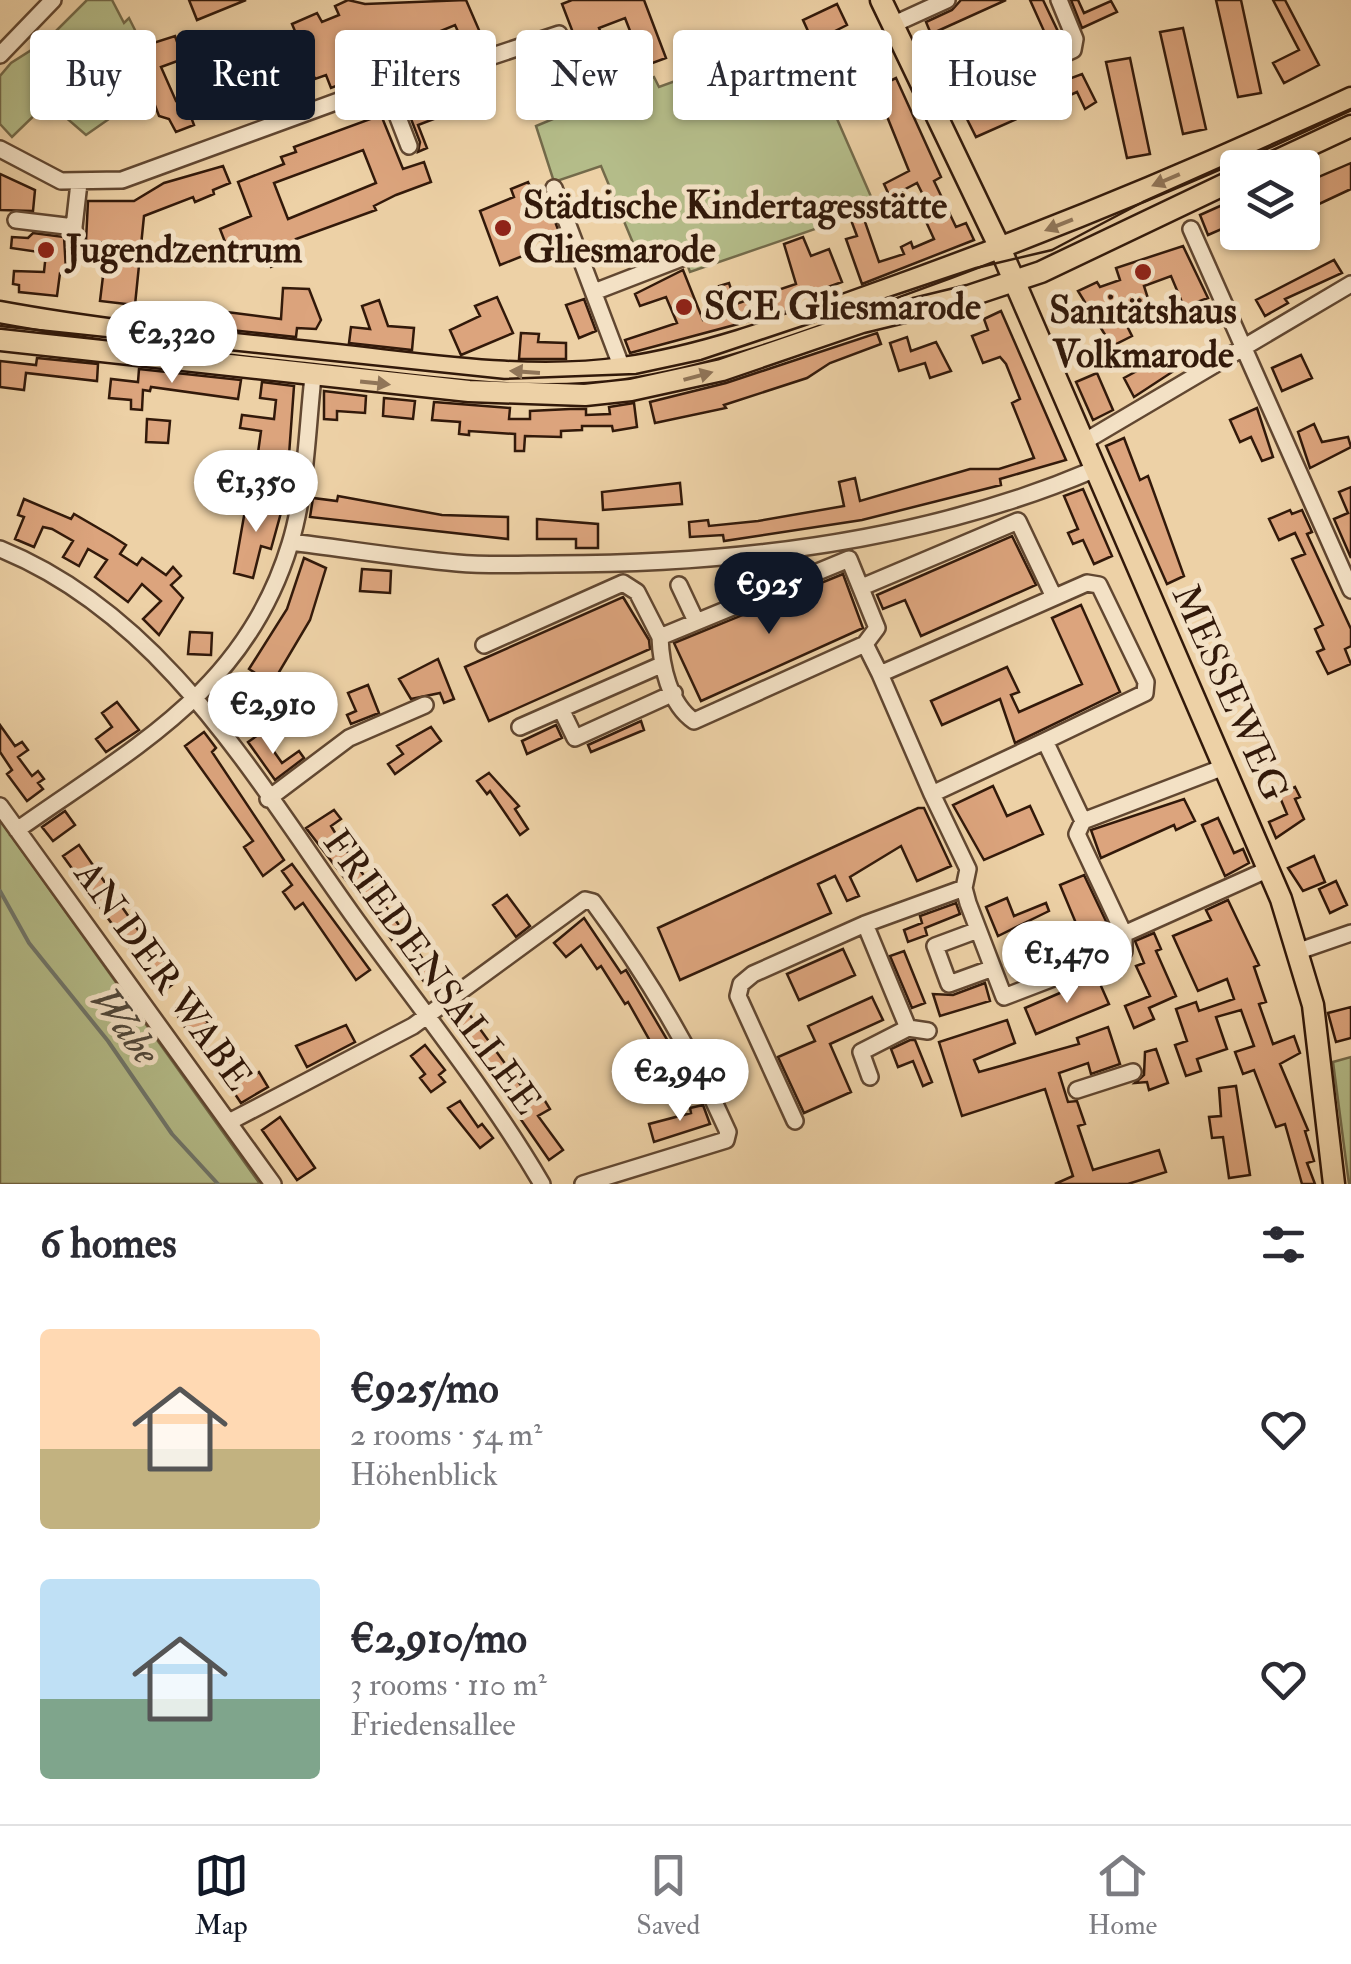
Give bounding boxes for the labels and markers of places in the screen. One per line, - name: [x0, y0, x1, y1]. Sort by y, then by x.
- place label: Städtische Kindertagesstätte Gliesmarode: [523, 182, 947, 274]
- marker: Städtische Kindertagesstätte Gliesmarode: [492, 217, 514, 239]
- place label: Jugendzentrum: [64, 226, 303, 274]
- marker: Jugendzentrum: [35, 239, 57, 261]
- marker: Sanitätshaus Volkmarode: [1132, 261, 1154, 283]
- place label: SCE Gliesmarode: [704, 283, 981, 331]
- place label: Sanitätshaus Volkmarode: [1049, 287, 1237, 379]
- marker: SCE Gliesmarode: [673, 296, 695, 318]
- pin: €2,320: [91, 301, 253, 386]
- pin: €1,350: [175, 450, 337, 535]
- pin: €925: [710, 552, 828, 637]
- pin: €2,910: [192, 672, 354, 757]
- pin: €1,470: [986, 921, 1148, 1006]
- pin: €2,940: [599, 1039, 761, 1124]

